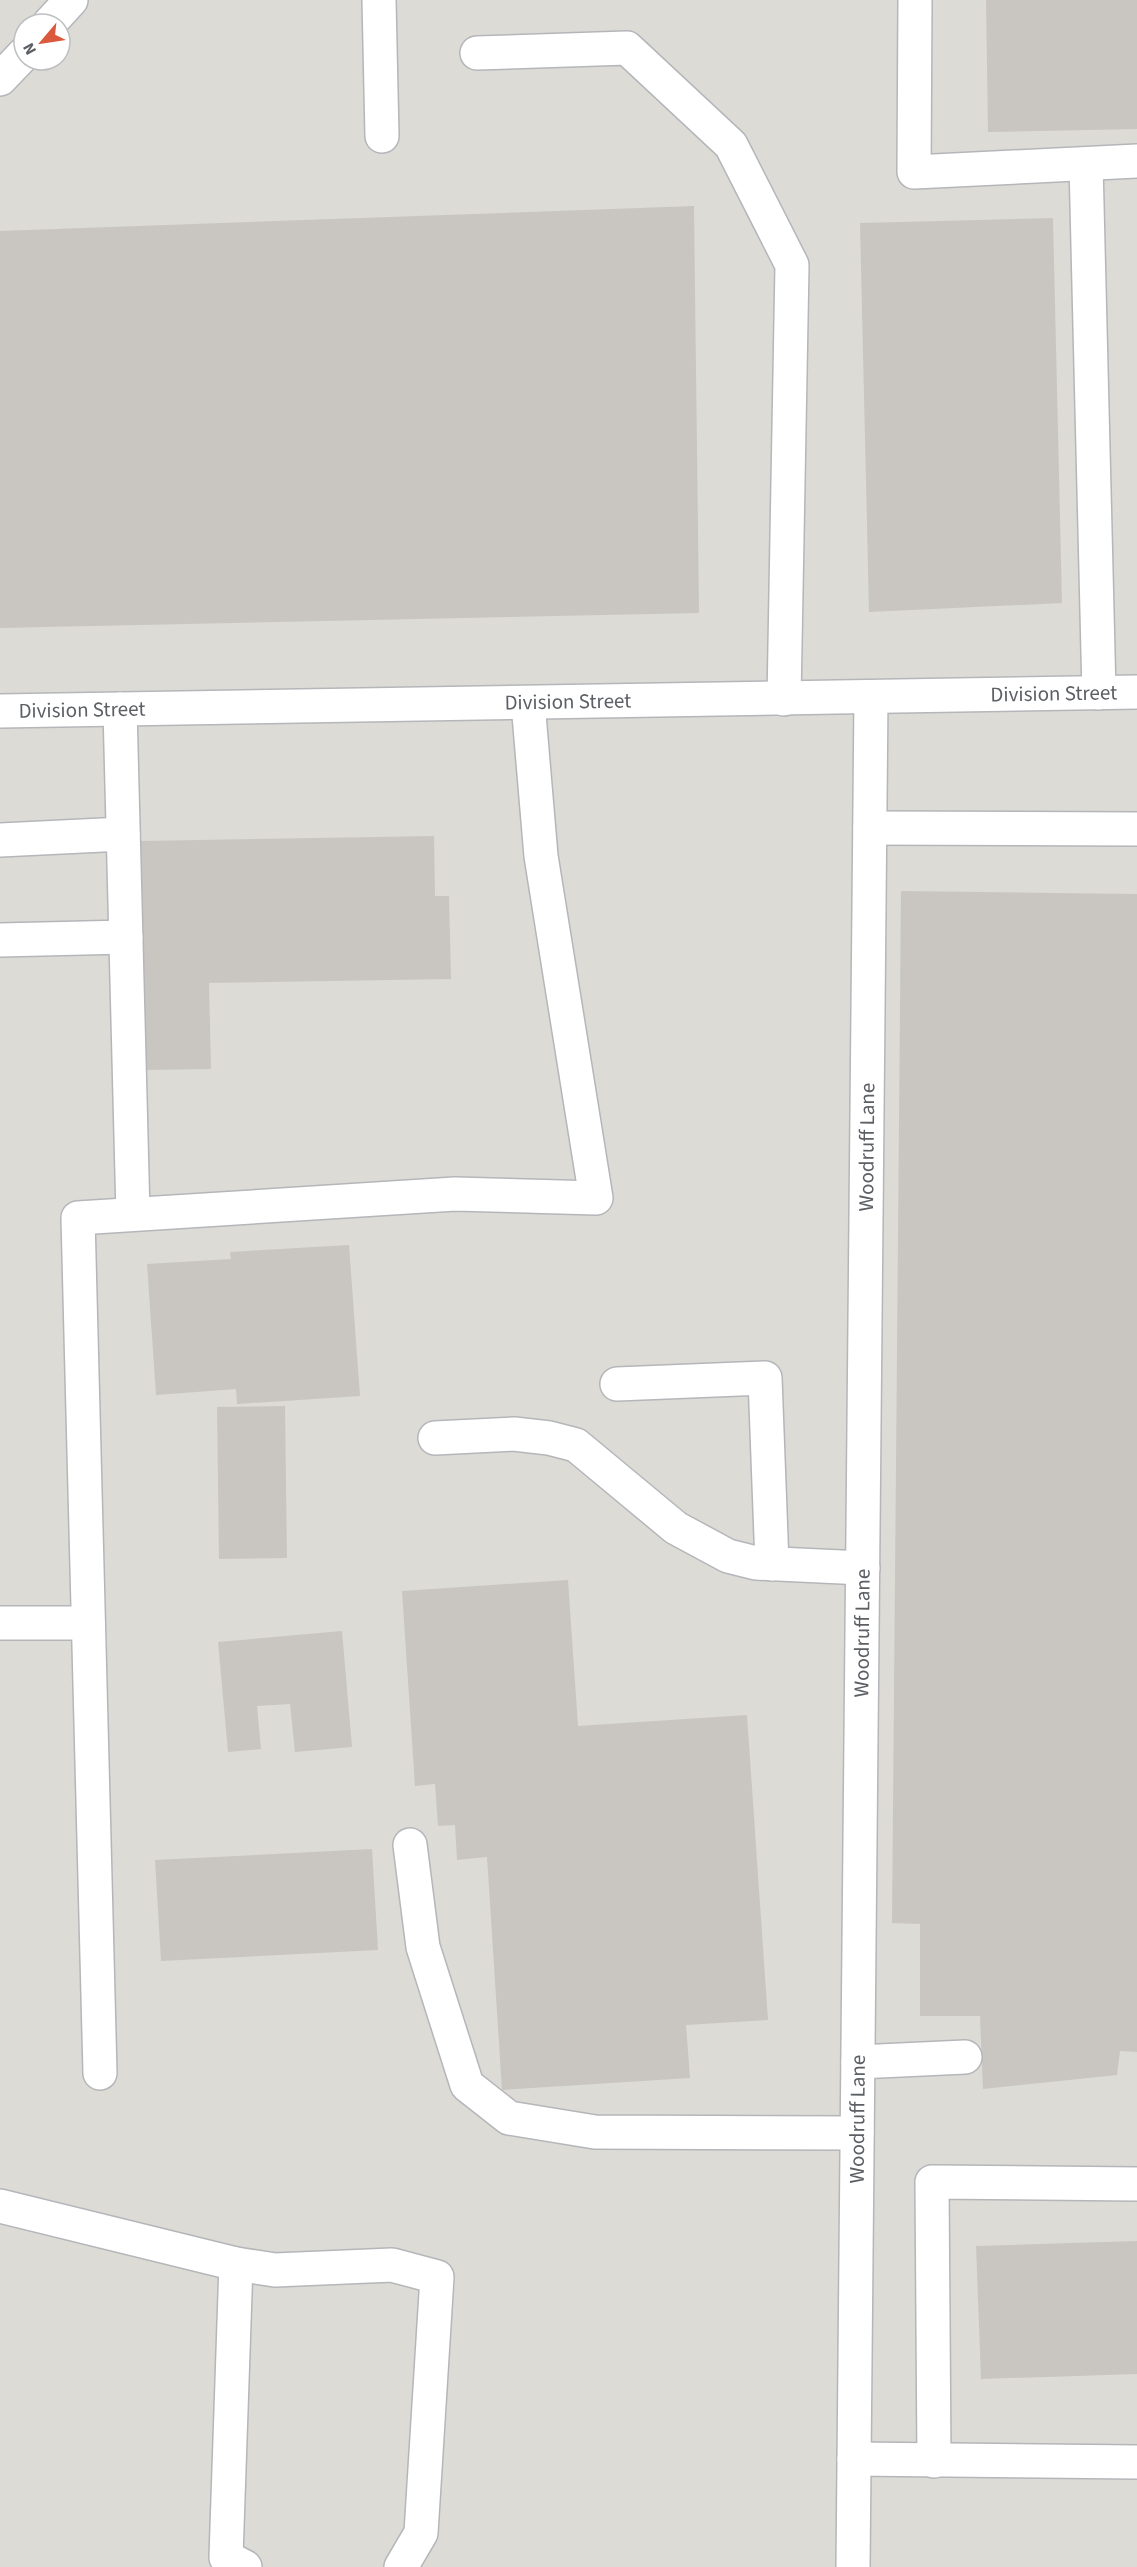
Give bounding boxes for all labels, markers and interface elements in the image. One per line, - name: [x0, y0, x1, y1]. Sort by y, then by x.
- north arrow: [12, 12, 72, 72]
- text: N: [18, 39, 42, 59]
- street label: Division Street: [990, 677, 1118, 709]
- street label: Division Street: [504, 685, 632, 718]
- street label: Division Street: [18, 694, 146, 726]
- street label: Woodruff Lane: [851, 1083, 882, 1212]
- street label: Woodruff Lane: [846, 1569, 878, 1698]
- street label: Woodruff Lane: [842, 2055, 873, 2184]

